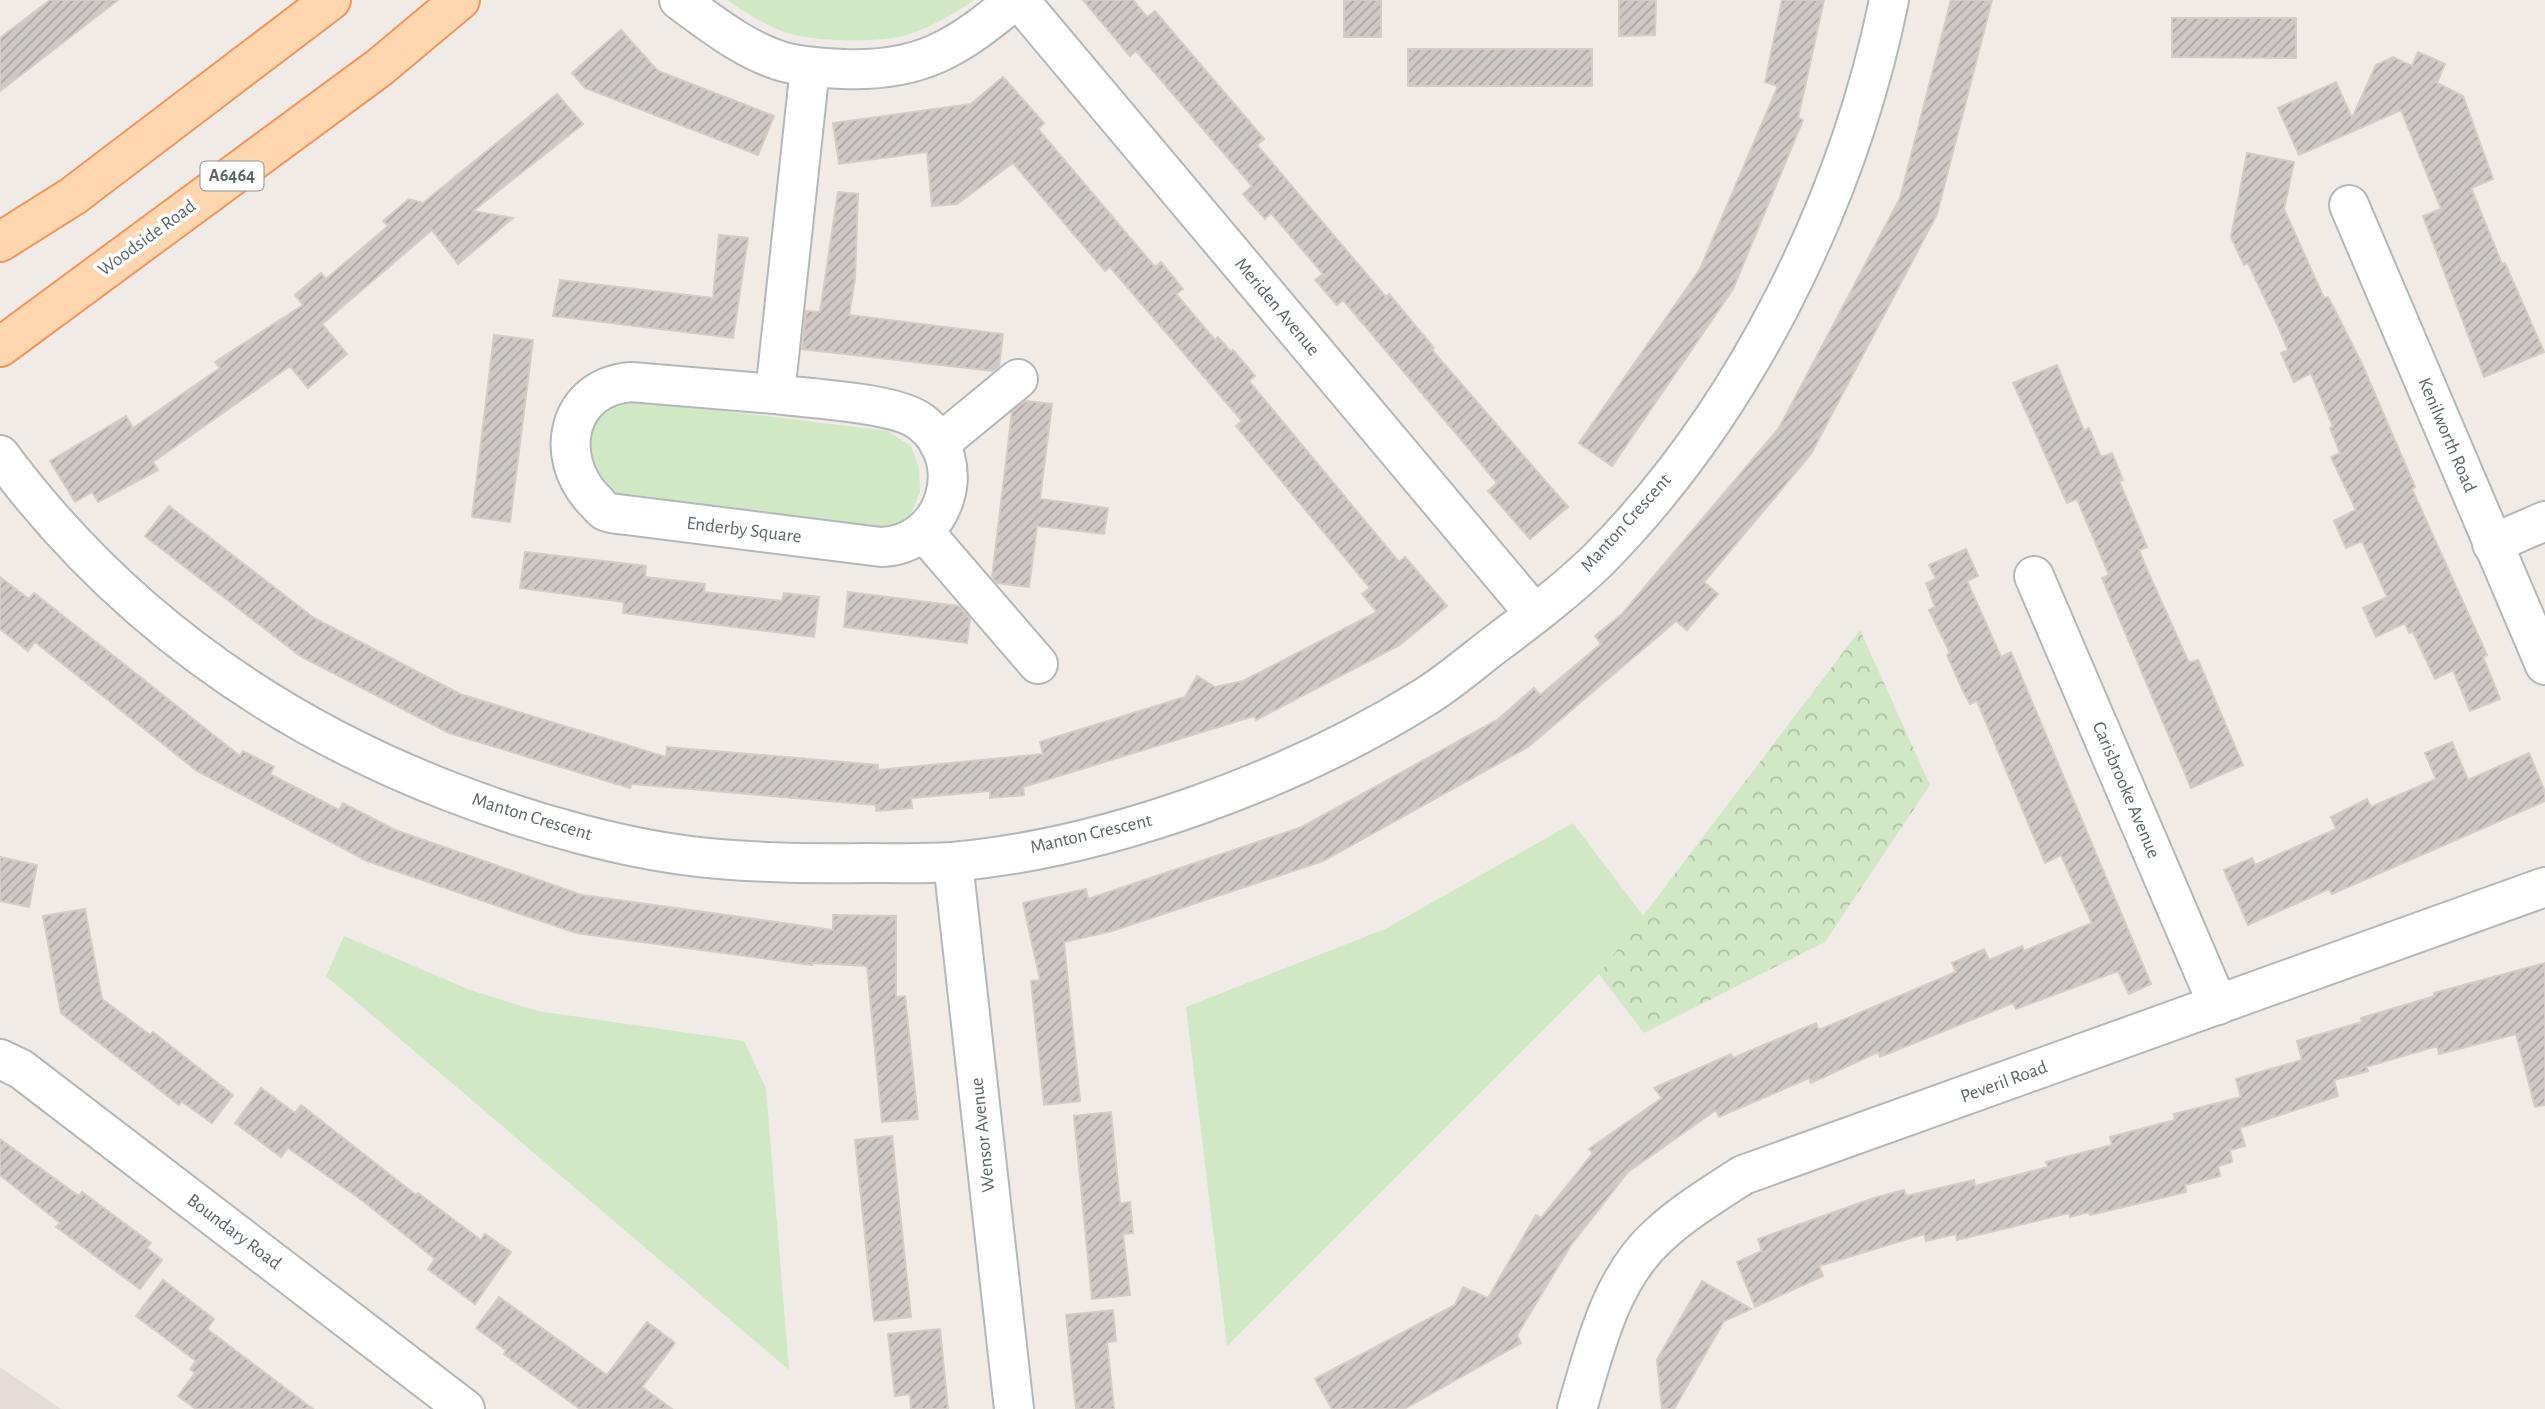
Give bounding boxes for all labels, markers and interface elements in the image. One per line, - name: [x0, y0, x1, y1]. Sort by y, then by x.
- road number: A6464: [201, 162, 264, 190]
- street label: Woodside Road: [95, 196, 200, 280]
- street label: Meriden Avenue: [1231, 255, 1323, 359]
- street label: Kenilworth Road: [2414, 375, 2480, 495]
- street label: Manton Crescent: [1577, 470, 1675, 576]
- street label: Enderby Square: [685, 514, 803, 546]
- street label: Carisbrooke Avenue: [2089, 719, 2163, 861]
- street label: Manton Crescent: [470, 790, 594, 844]
- street label: Manton Crescent: [1028, 811, 1154, 857]
- street label: Peveril Road: [1958, 1058, 2050, 1106]
- street label: Wensor Avenue: [968, 1077, 998, 1193]
- street label: Boundary Road: [183, 1191, 285, 1274]

